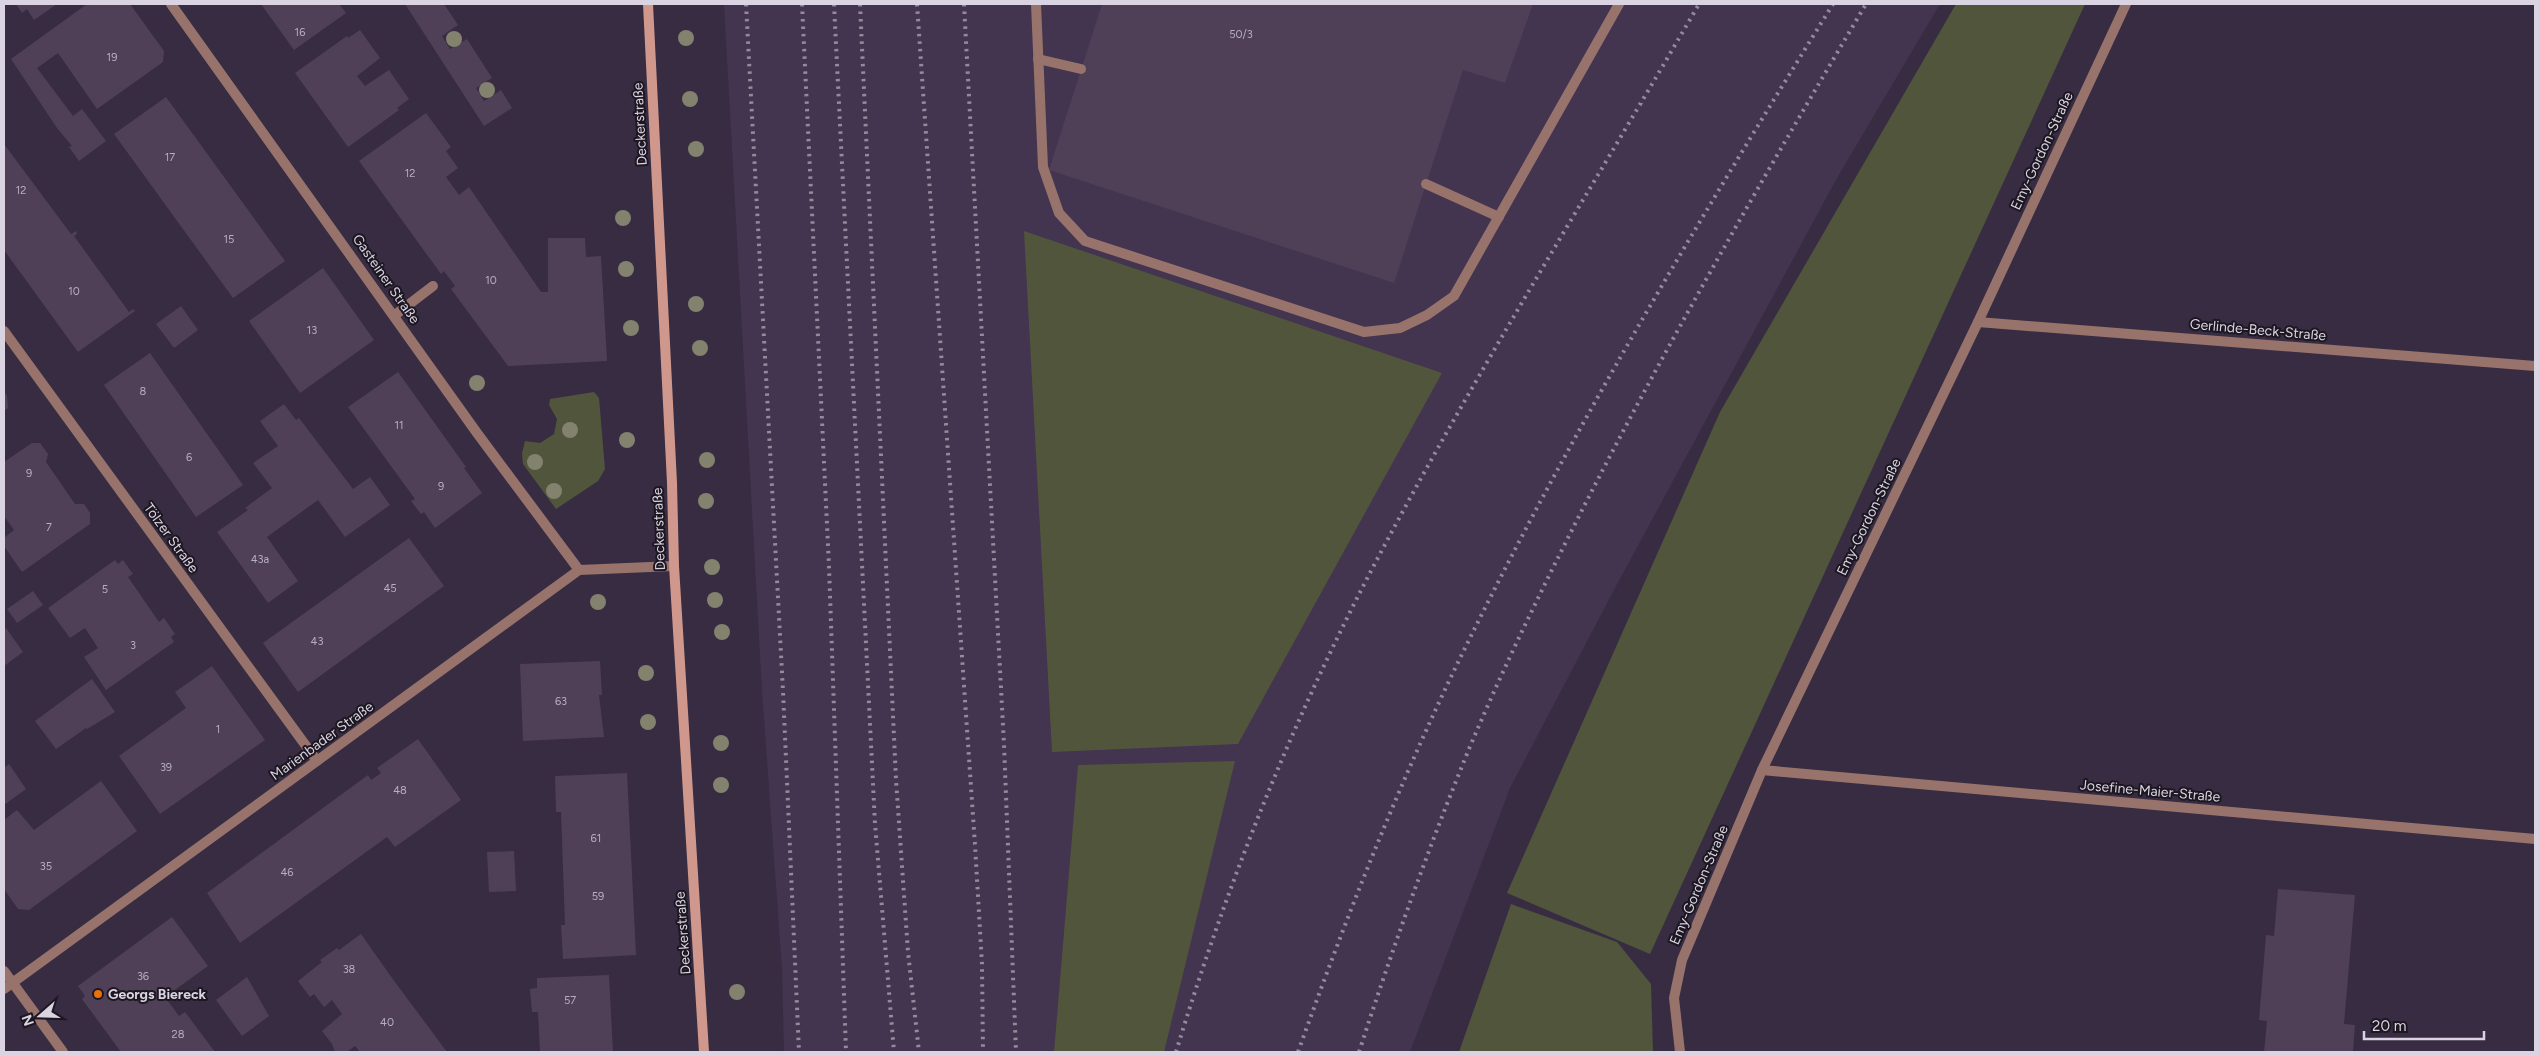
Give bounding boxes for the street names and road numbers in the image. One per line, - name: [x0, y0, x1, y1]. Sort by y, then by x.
- street label: Deckerstraße: [629, 82, 651, 166]
- street label: Emy-Gordon-Straße: [2007, 89, 2077, 213]
- street label: Gasteiner Straße: [349, 231, 423, 327]
- street label: Gerlinde-Beck-Straße: [2189, 316, 2327, 344]
- street label: Emy-Gordon-Straße: [1833, 455, 1905, 578]
- street label: Deckerstraße: [649, 487, 669, 571]
- street label: Tölzer Straße: [140, 500, 202, 576]
- street label: Marienbader Straße: [267, 698, 377, 784]
- street label: Josefine-Maier-Straße: [2079, 776, 2221, 806]
- street label: Emy-Gordon-Straße: [1666, 822, 1732, 947]
- street label: Deckerstraße: [672, 891, 694, 975]

